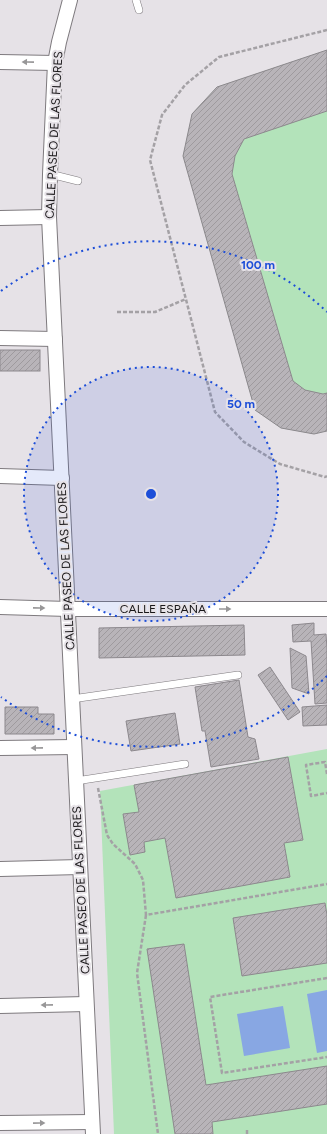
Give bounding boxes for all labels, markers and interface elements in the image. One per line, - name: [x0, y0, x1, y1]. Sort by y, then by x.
- street label: CALLE PASEO DE LAS FLORES: [43, 51, 65, 219]
- one-way arrow: [21, 59, 34, 65]
- text: 100 m: [241, 258, 275, 272]
- text: 50 m: [227, 397, 255, 411]
- street label: CALLE PASEO DE LAS FLORES: [55, 482, 77, 650]
- centre of rings: [144, 487, 158, 501]
- street label: CALLE ESPAÑA: [120, 602, 206, 616]
- one-way arrow: [33, 605, 46, 611]
- one-way arrow: [219, 606, 232, 612]
- one-way arrow: [31, 744, 43, 751]
- street label: CALLE PASEO DE LAS FLORES: [70, 806, 92, 974]
- one-way arrow: [41, 1001, 53, 1008]
- one-way arrow: [33, 1120, 46, 1126]

